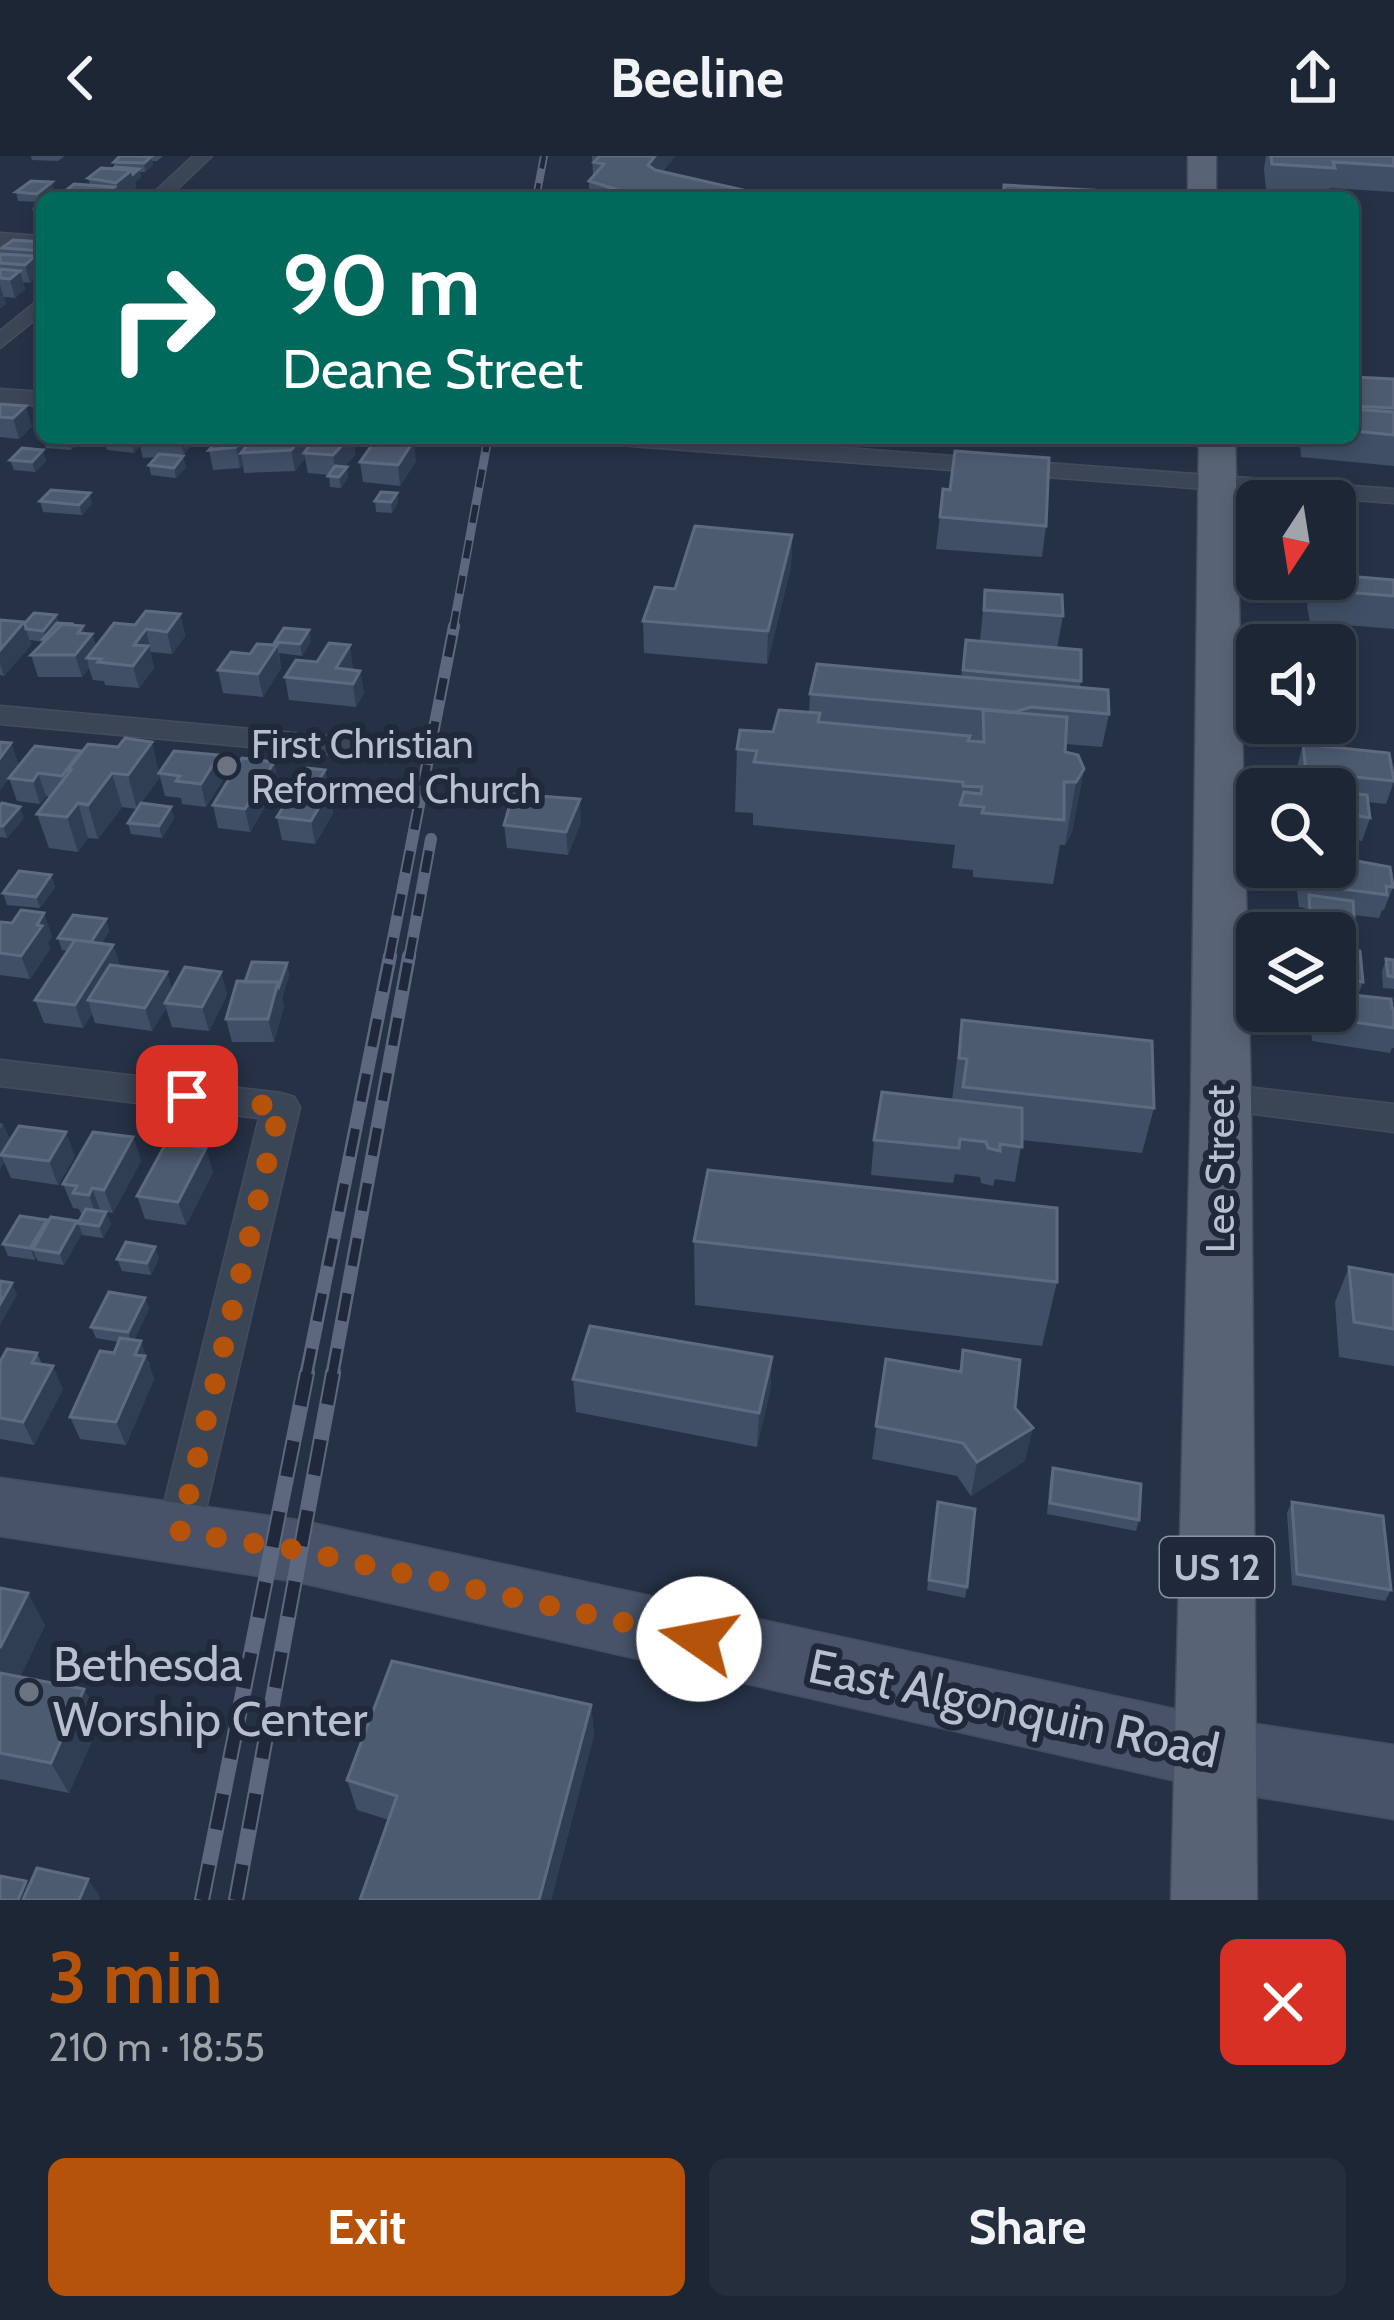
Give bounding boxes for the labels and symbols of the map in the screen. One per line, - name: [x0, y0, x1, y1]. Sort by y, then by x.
- north arrow: [1236, 480, 1356, 600]
- place label: First Christian Reformed Church: [251, 720, 541, 813]
- marker: First Christian Reformed Church: [214, 753, 240, 779]
- pin: [136, 1045, 238, 1147]
- street label: Lee Street: [1196, 1085, 1244, 1253]
- road number: US 12: [1160, 1537, 1274, 1597]
- position arrow: [636, 1576, 762, 1702]
- place label: Bethesda Worship Center: [53, 1635, 368, 1748]
- street label: East Algonquin Road: [804, 1636, 1224, 1780]
- marker: Bethesda Worship Center: [16, 1679, 42, 1705]

